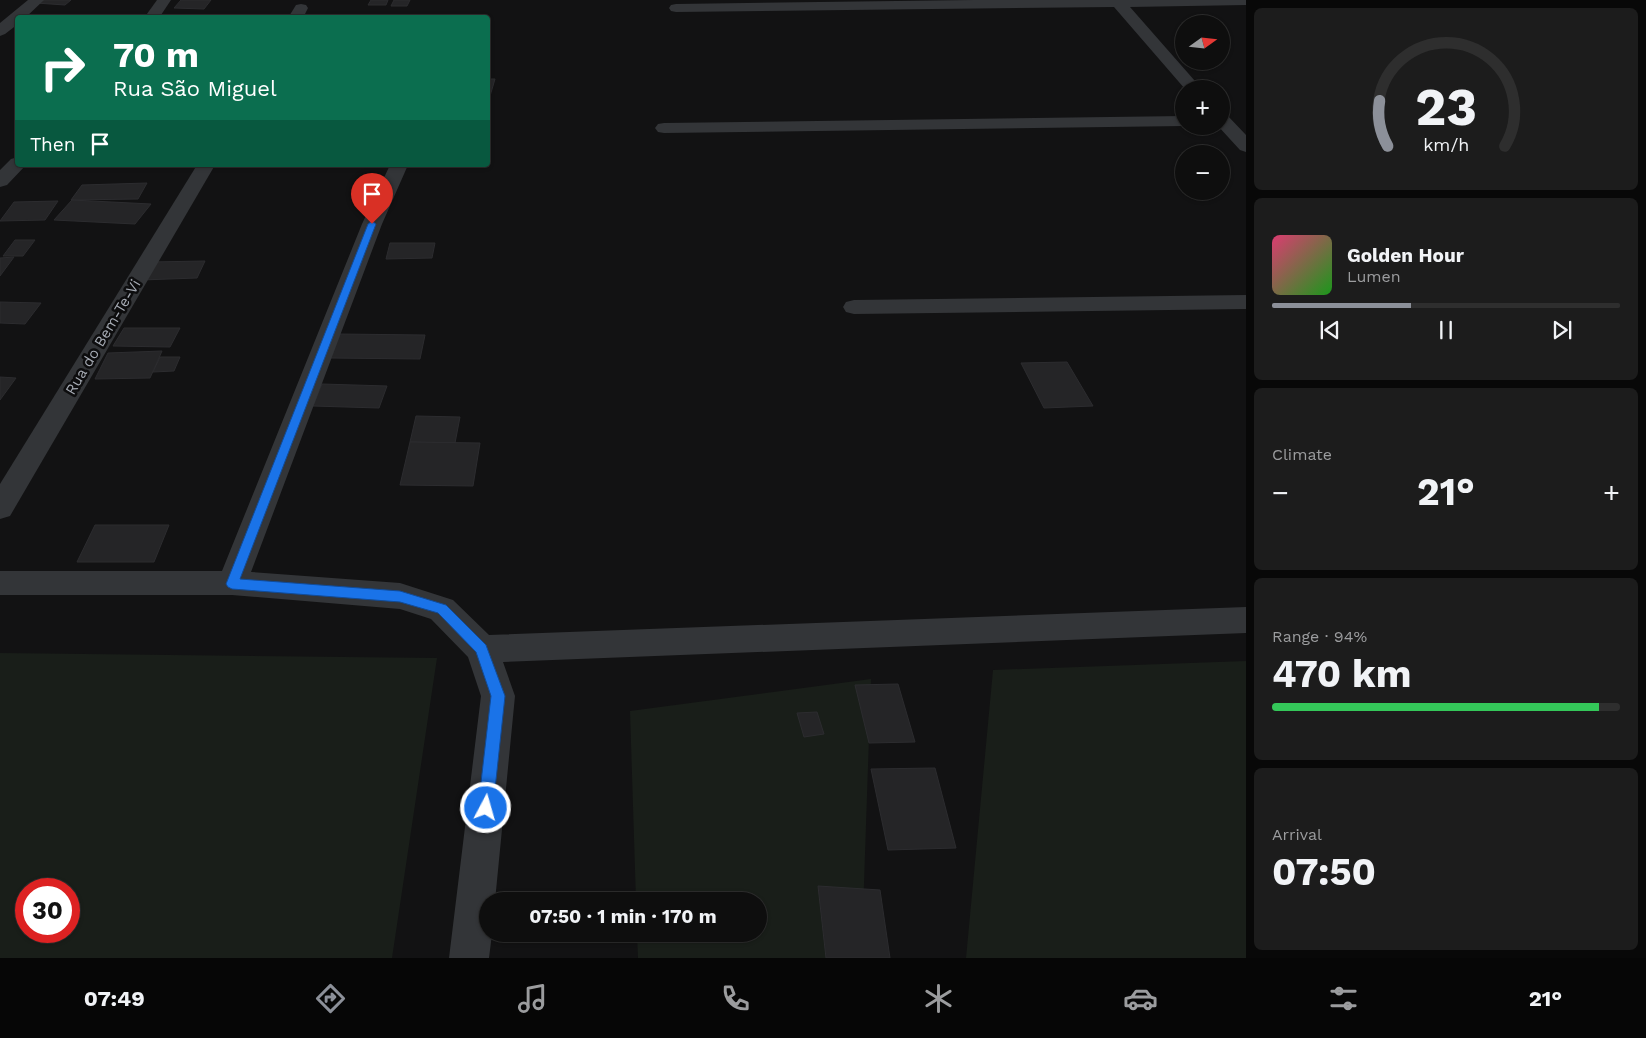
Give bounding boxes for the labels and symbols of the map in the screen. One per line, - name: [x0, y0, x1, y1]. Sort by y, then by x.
- north arrow: [1175, 15, 1230, 70]
- pin: [351, 173, 393, 224]
- street label: Rua do Bem-Te-Vi: [61, 276, 145, 398]
- position arrow: [459, 781, 511, 833]
- speed limit sign: 30: [15, 878, 80, 943]

